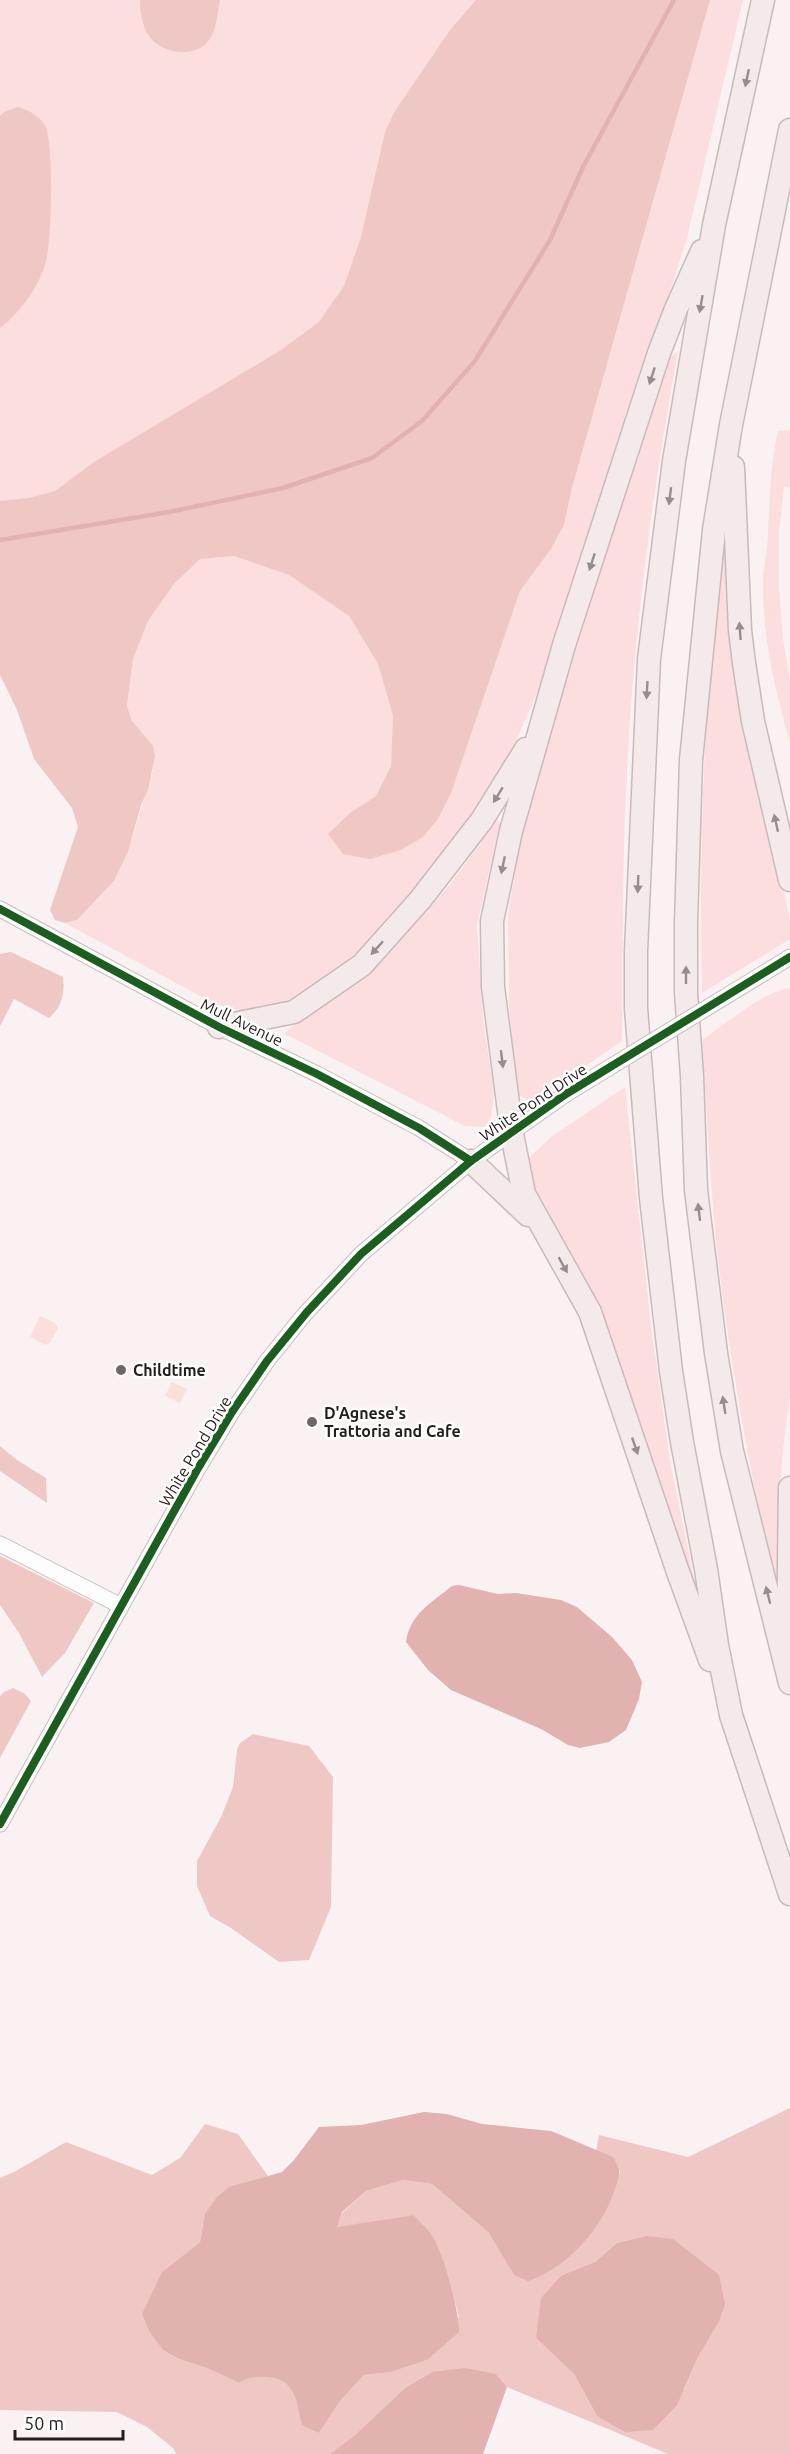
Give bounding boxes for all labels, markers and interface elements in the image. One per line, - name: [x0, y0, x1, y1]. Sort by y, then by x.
- one-way arrow: [742, 69, 751, 88]
- one-way arrow: [697, 294, 706, 313]
- one-way arrow: [647, 367, 656, 385]
- one-way arrow: [665, 487, 674, 506]
- one-way arrow: [587, 553, 597, 571]
- one-way arrow: [736, 622, 745, 641]
- one-way arrow: [642, 680, 652, 699]
- one-way arrow: [492, 787, 503, 803]
- one-way arrow: [771, 813, 780, 832]
- one-way arrow: [498, 856, 507, 875]
- one-way arrow: [634, 875, 643, 894]
- one-way arrow: [371, 940, 384, 955]
- one-way arrow: [681, 966, 691, 985]
- street label: Mull Avenue: [198, 994, 286, 1050]
- one-way arrow: [497, 1049, 507, 1068]
- street label: White Pond Drive: [476, 1060, 590, 1144]
- one-way arrow: [694, 1202, 703, 1221]
- one-way arrow: [558, 1257, 568, 1274]
- place label: Childtime: [133, 1361, 206, 1379]
- marker: Childtime: [114, 1363, 128, 1377]
- street label: White Pond Drive: [155, 1393, 235, 1509]
- one-way arrow: [720, 1395, 729, 1414]
- place label: D'Agnese's Trattoria and Cafe: [324, 1404, 461, 1440]
- marker: D'Agnese's Trattoria and Cafe: [305, 1415, 319, 1429]
- one-way arrow: [630, 1437, 640, 1455]
- one-way arrow: [763, 1586, 772, 1604]
- scale bar: [15, 2403, 123, 2441]
- text: 50 m: [24, 2413, 64, 2433]

